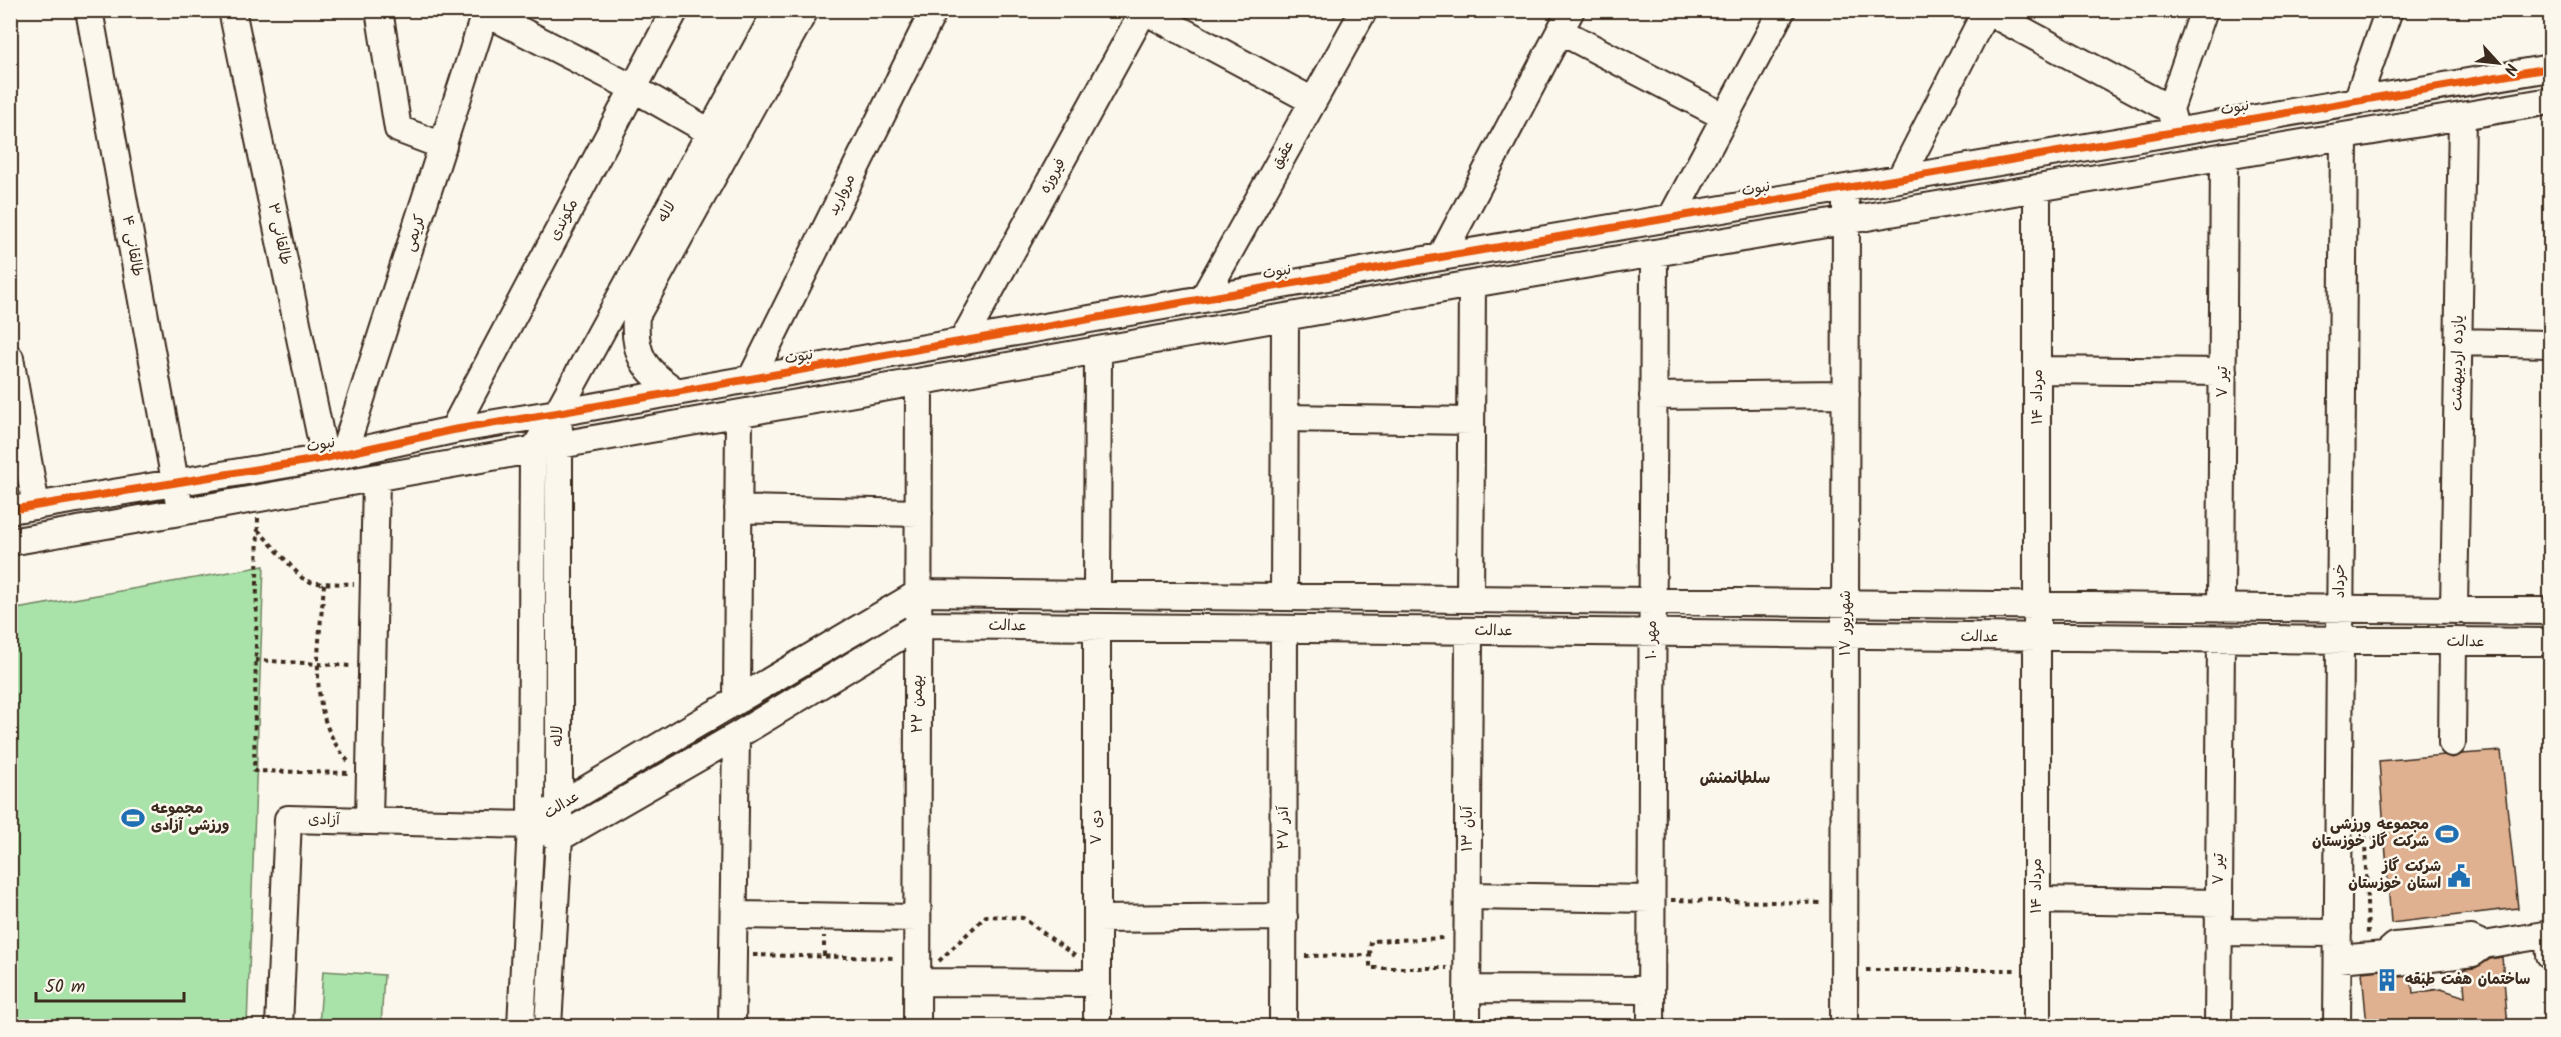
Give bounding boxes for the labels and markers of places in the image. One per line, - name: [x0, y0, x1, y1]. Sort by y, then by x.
- place label: مجموعه ورزشی آزادی: [151, 797, 229, 838]
- sports icon: مجموعه ورزشی آزادی: [120, 805, 146, 831]
- place label: مجموعه ورزشی شرکت گاز خوزستان: [2312, 813, 2429, 854]
- sports icon: مجموعه ورزشی شرکت گاز خوزستان: [2434, 821, 2460, 847]
- place label: شرکت گاز استان خوزستان: [2348, 855, 2441, 896]
- public building icon: شرکت گاز استان خوزستان: [2446, 863, 2472, 889]
- building icon: ساختمان هفت طبقه: [2374, 967, 2400, 993]
- place label: ساختمان هفت طبقه: [2405, 968, 2530, 992]

